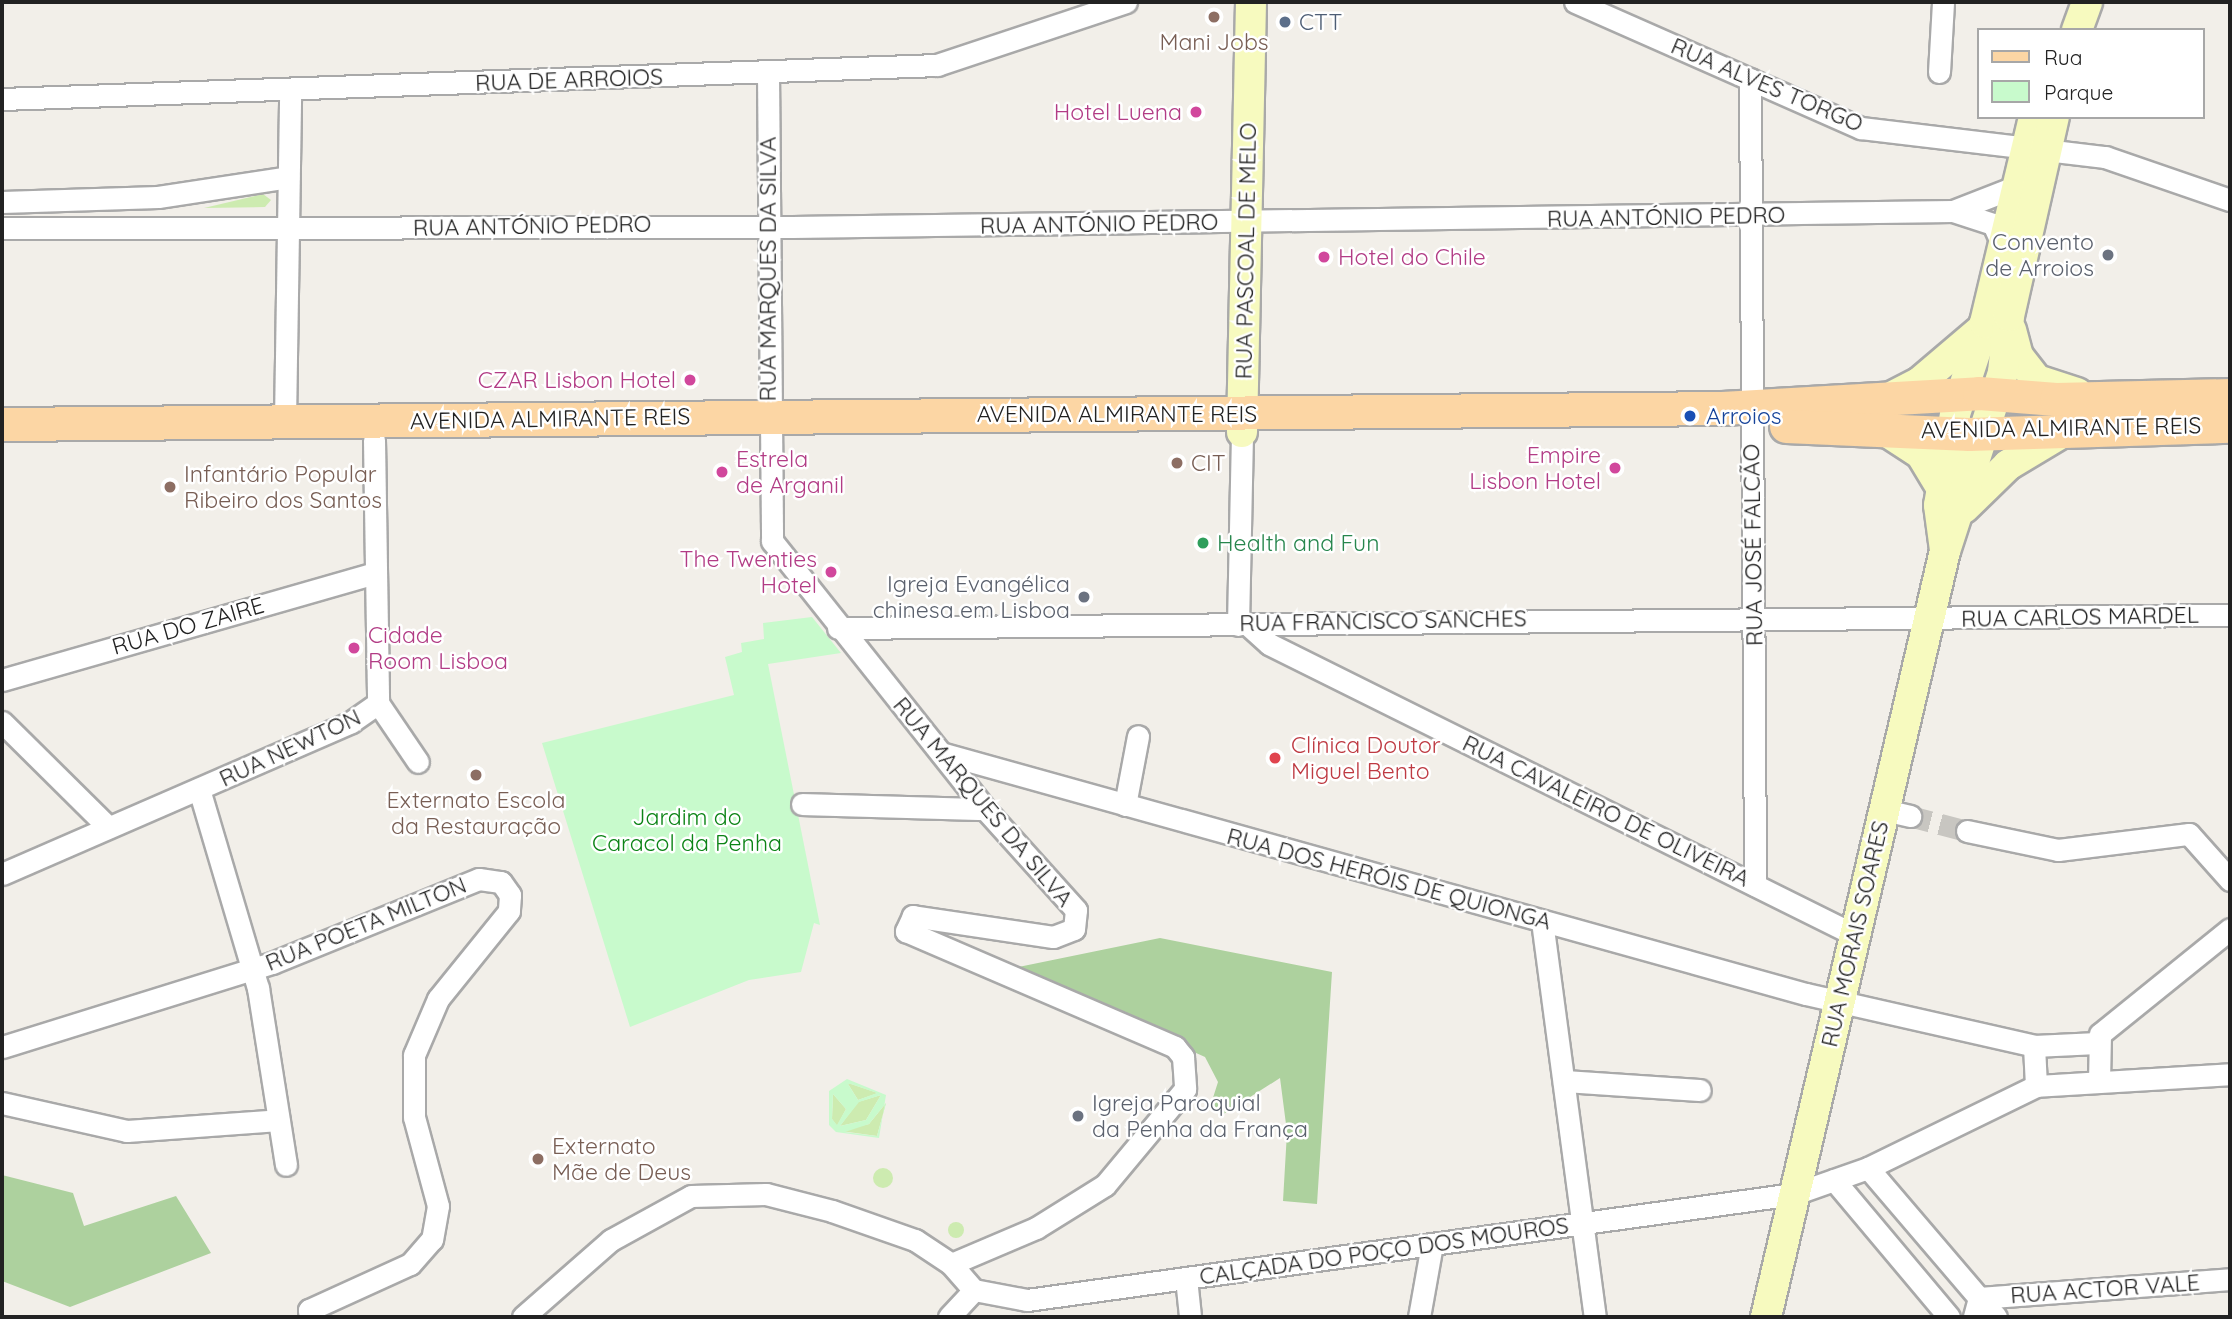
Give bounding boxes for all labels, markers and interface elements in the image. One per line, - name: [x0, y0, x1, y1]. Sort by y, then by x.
- place label: CTT: [1299, 8, 1342, 36]
- marker: Mani Jobs: [1206, 9, 1222, 25]
- marker: CTT: [1277, 14, 1293, 30]
- place label: Mani Jobs: [1159, 28, 1269, 56]
- legend: [1976, 28, 2204, 119]
- street label: RUA ALVES TORGO: [1667, 32, 1867, 138]
- text: Rua: [2044, 44, 2083, 70]
- street label: RUA DE ARROIOS: [475, 63, 663, 97]
- text: Parque: [2044, 79, 2113, 105]
- place label: Hotel Luena: [1054, 98, 1182, 126]
- marker: Hotel Luena: [1188, 104, 1204, 120]
- street label: RUA PASCOAL DE MELO: [1230, 122, 1262, 380]
- street label: RUA MARQUES DA SILVA: [754, 137, 782, 401]
- street label: RUA ANTÓNIO PEDRO: [1547, 201, 1785, 233]
- street label: RUA ANTÓNIO PEDRO: [980, 208, 1218, 240]
- street label: RUA ANTÓNIO PEDRO: [413, 210, 651, 242]
- place label: Convento de Arroios: [1985, 228, 2094, 282]
- place label: Hotel do Chile: [1338, 243, 1486, 271]
- marker: Convento de Arroios: [2100, 247, 2116, 263]
- marker: Hotel do Chile: [1316, 249, 1332, 265]
- place label: CZAR Lisbon Hotel: [478, 366, 676, 394]
- marker: CZAR Lisbon Hotel: [682, 372, 698, 388]
- street label: AVENIDA ALMIRANTE REIS: [977, 400, 1257, 428]
- place label: Arroios: [1706, 402, 1782, 430]
- street label: AVENIDA ALMIRANTE REIS: [410, 403, 690, 435]
- marker: Arroios: [1680, 406, 1700, 426]
- street label: AVENIDA ALMIRANTE REIS: [1921, 412, 2201, 444]
- place label: Empire Lisbon Hotel: [1469, 441, 1601, 495]
- street label: RUA JOSÉ FALCÃO: [1737, 444, 1769, 646]
- place label: Estrela de Arganil: [736, 445, 844, 499]
- place label: CIT: [1191, 449, 1226, 477]
- marker: CIT: [1169, 455, 1185, 471]
- place label: Infantário Popular Ribeiro dos Santos: [184, 460, 382, 514]
- marker: Empire Lisbon Hotel: [1607, 460, 1623, 476]
- marker: Estrela de Arganil: [714, 464, 730, 480]
- marker: Infantário Popular Ribeiro dos Santos: [162, 479, 178, 495]
- place label: Health and Fun: [1217, 529, 1379, 557]
- marker: Health and Fun: [1195, 535, 1211, 551]
- place label: The Twenties Hotel: [680, 545, 817, 599]
- marker: The Twenties Hotel: [823, 564, 839, 580]
- place label: Igreja Evangélica chinesa em Lisboa: [873, 570, 1070, 624]
- marker: Igreja Evangélica chinesa em Lisboa: [1076, 589, 1092, 605]
- street label: RUA DO ZAIRE: [109, 591, 267, 661]
- street label: RUA CARLOS MARDEL: [1961, 601, 2199, 633]
- street label: RUA FRANCISCO SANCHES: [1239, 605, 1527, 637]
- place label: Cidade Room Lisboa: [368, 621, 508, 675]
- marker: Cidade Room Lisboa: [346, 640, 362, 656]
- street label: RUA MARQUES DA SILVA: [887, 692, 1079, 912]
- street label: RUA NEWTON: [215, 703, 365, 793]
- street label: RUA CAVALEIRO DE OLIVEIRA: [1458, 729, 1754, 893]
- place label: Clínica Doutor Miguel Bento: [1291, 731, 1441, 785]
- marker: Clínica Doutor Miguel Bento: [1265, 748, 1285, 768]
- marker: Externato Escola da Restauração: [468, 767, 484, 783]
- place label: Externato Escola da Restauração: [387, 786, 565, 840]
- park label: Jardim do Caracol da Penha: [592, 803, 782, 857]
- street label: RUA MORAIS SOARES: [1816, 818, 1894, 1050]
- street label: RUA DOS HERÓIS DE QUIONGA: [1224, 822, 1554, 936]
- street label: RUA POETA MILTON: [261, 871, 471, 977]
- place label: Igreja Paroquial da Penha da França: [1092, 1089, 1308, 1143]
- marker: Igreja Paroquial da Penha da França: [1070, 1108, 1086, 1124]
- place label: Externato Mãe de Deus: [552, 1132, 691, 1186]
- marker: Externato Mãe de Deus: [530, 1151, 546, 1167]
- street label: CALÇADA DO POÇO DOS MOUROS: [1198, 1211, 1570, 1291]
- street label: RUA ACTOR VALE: [2009, 1269, 2201, 1309]

